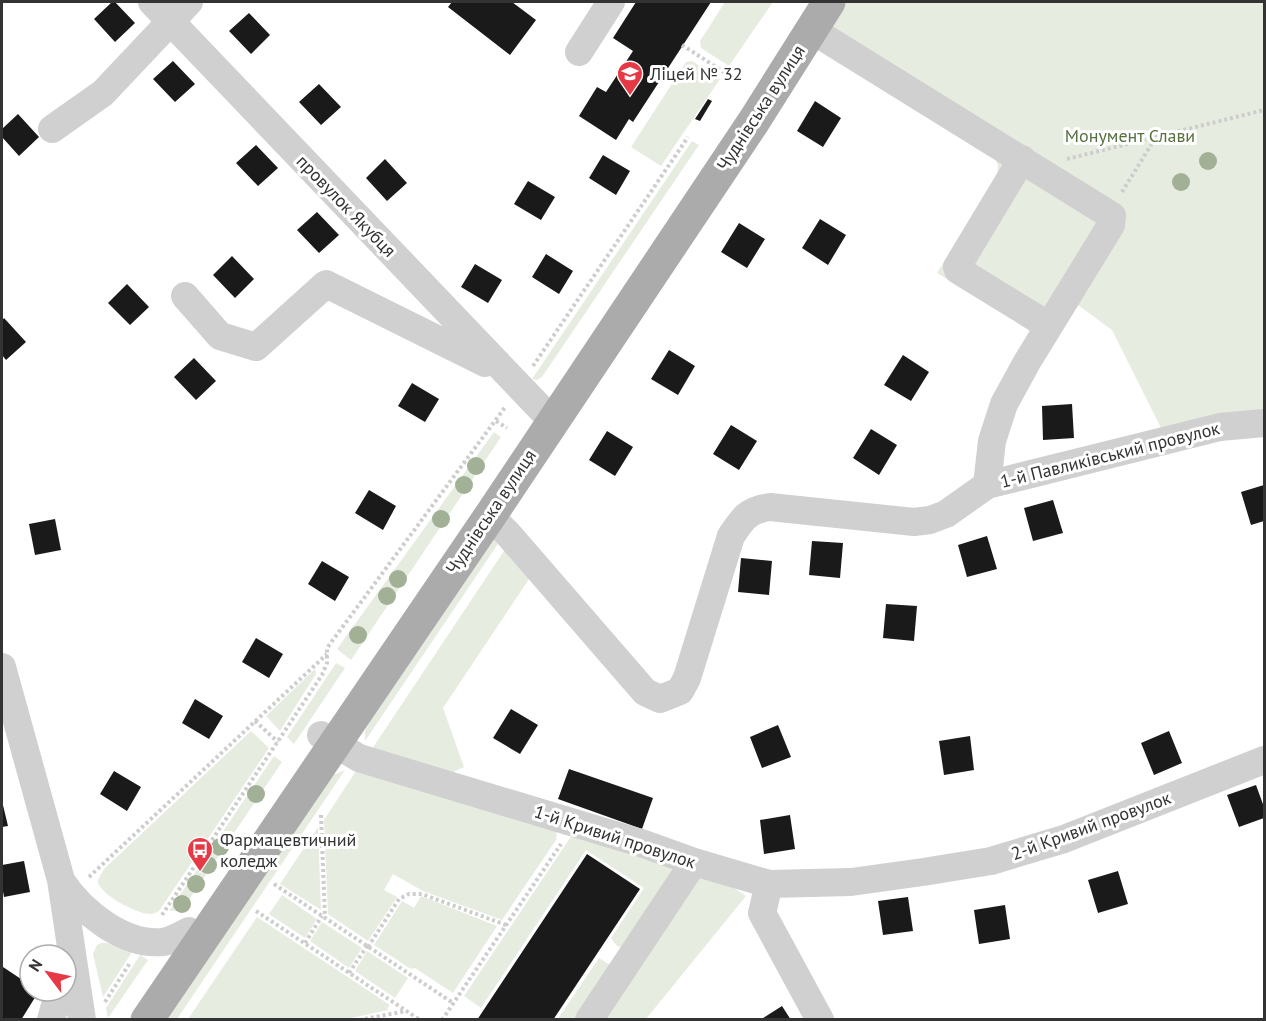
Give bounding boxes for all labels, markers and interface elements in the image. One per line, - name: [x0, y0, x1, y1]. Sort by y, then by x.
- street label: Чуднівська вулиця: [711, 40, 810, 175]
- school or university icon: Ліцей № 32: [615, 59, 645, 97]
- place label: Ліцей № 32: [649, 62, 743, 85]
- park label: Монумент Слави: [1065, 124, 1195, 147]
- street label: провулок Якубця: [292, 150, 401, 262]
- street label: 1-й Павликівський провулок: [998, 416, 1222, 493]
- street label: Чуднівська вулиця: [440, 445, 541, 578]
- street label: 2-й Кривий провулок: [1008, 786, 1174, 865]
- street label: 1-й Кривий провулок: [532, 800, 699, 874]
- place label: Фармацевтичний коледж: [220, 828, 356, 872]
- bus stop icon: Фармацевтичний коледж: [185, 835, 215, 873]
- north arrow: [18, 943, 78, 1003]
- text: N: [24, 955, 47, 975]

